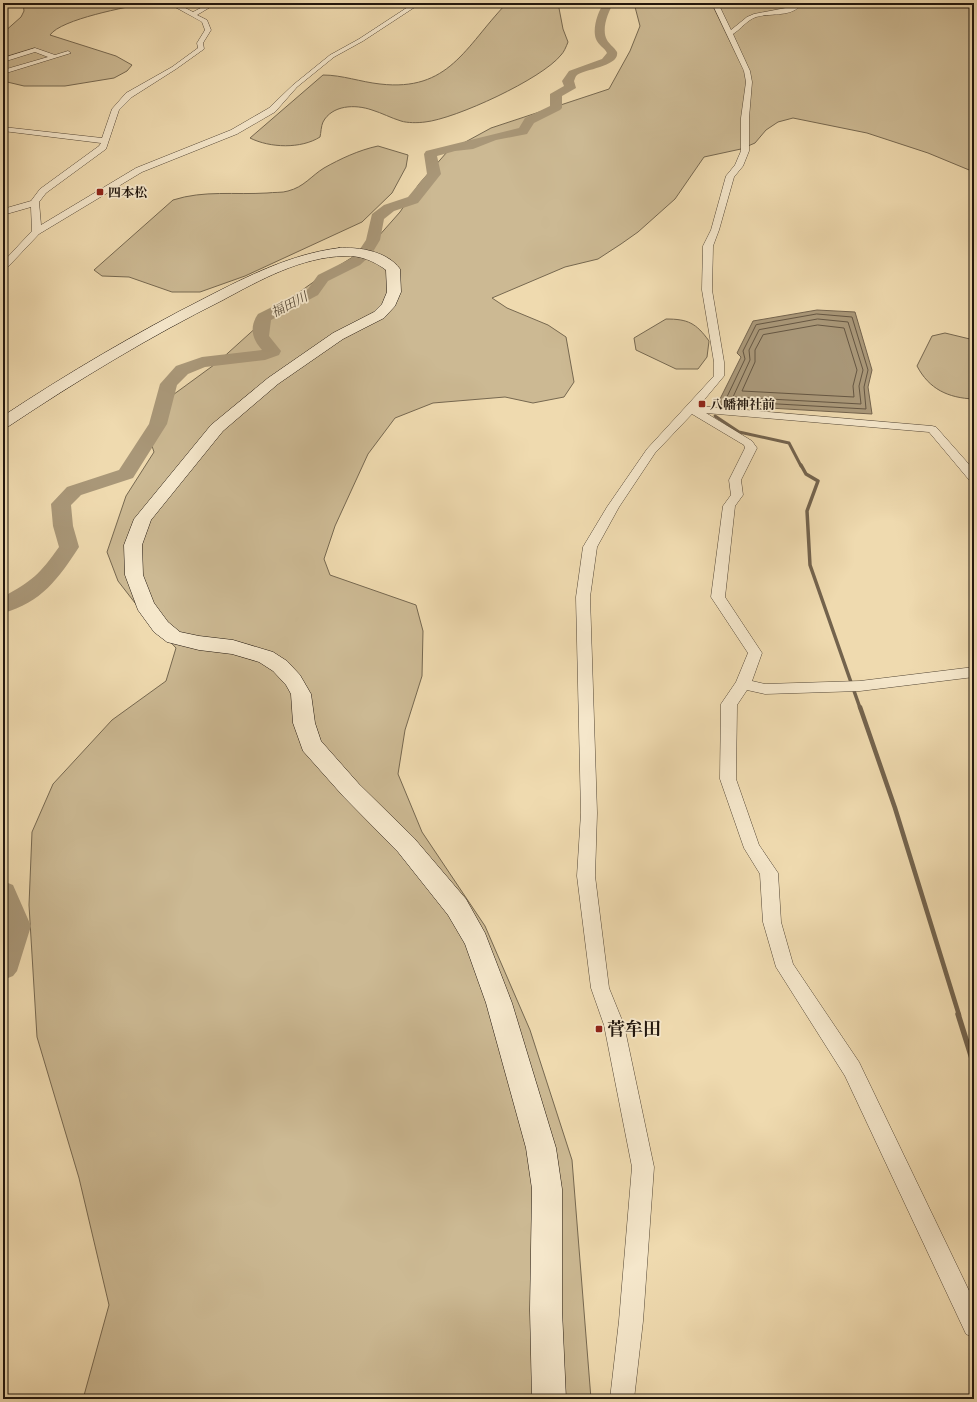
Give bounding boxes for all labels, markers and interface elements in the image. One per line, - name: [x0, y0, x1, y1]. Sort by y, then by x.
- place label: 四本松: [108, 184, 147, 201]
- marker: 四本松: [95, 187, 105, 197]
- water label: 福田川: [268, 287, 312, 321]
- place label: 八幡神社前: [710, 396, 775, 413]
- marker: 八幡神社前: [697, 399, 707, 409]
- place label: 菅牟田: [607, 1017, 661, 1041]
- marker: 菅牟田: [594, 1024, 604, 1034]

